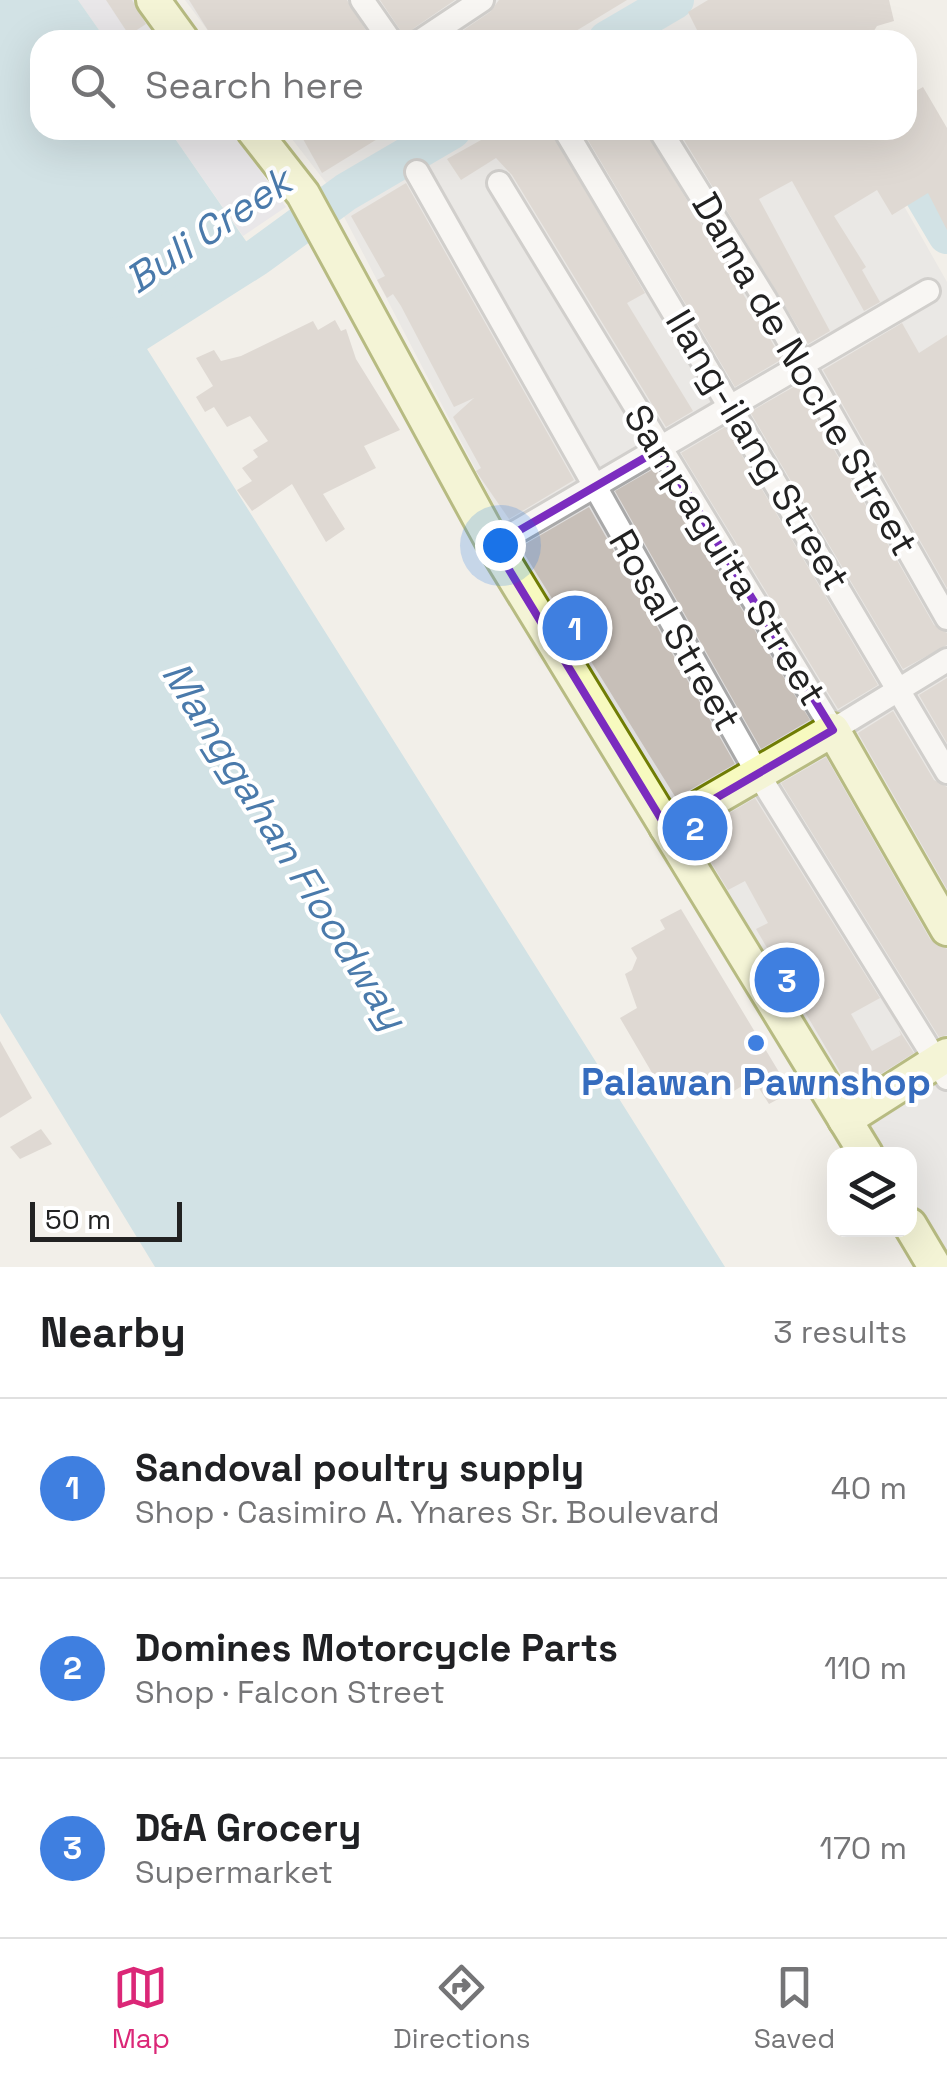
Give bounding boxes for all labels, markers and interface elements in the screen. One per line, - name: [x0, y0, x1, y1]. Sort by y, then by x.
- search box: [30, 30, 917, 140]
- icon: search: [65, 58, 120, 113]
- text: Search here: [145, 61, 364, 109]
- water label: Buli Creek: [115, 154, 305, 305]
- street label: Dama de Noche Street: [681, 184, 929, 564]
- street label: Ilang-ilang Street: [655, 301, 861, 599]
- street label: Sampaguita Street: [613, 396, 837, 714]
- your location: [475, 520, 526, 571]
- street label: Rosal Street: [598, 521, 752, 739]
- pin: 1: [542, 590, 608, 666]
- water label: Manggahan Floodway: [151, 652, 420, 1041]
- pin: 2: [662, 790, 728, 866]
- pin: 3: [754, 942, 820, 1018]
- marker: Palawan Pawnshop: [745, 1032, 767, 1054]
- place label: Palawan Pawnshop: [581, 1058, 931, 1106]
- map controls: [827, 1147, 917, 1237]
- button: layers: [827, 1147, 917, 1237]
- scale bar: [30, 1197, 182, 1242]
- text: 50 m: [45, 1201, 111, 1237]
- text: Nearby: [40, 1306, 186, 1359]
- text: 3 results: [773, 1312, 907, 1352]
- text: Sandoval poultry supply: [135, 1444, 584, 1492]
- text: 1: [65, 1468, 80, 1508]
- text: 40 m: [831, 1468, 907, 1508]
- text: Shop · Casimiro A. Ynares Sr. Boulevard: [135, 1492, 720, 1532]
- text: Domines Motorcycle Parts: [135, 1624, 618, 1672]
- text: 2: [63, 1648, 82, 1688]
- text: 110 m: [824, 1648, 907, 1688]
- text: Shop · Falcon Street: [135, 1672, 445, 1712]
- text: D&A Grocery: [135, 1804, 361, 1852]
- text: 3: [63, 1828, 82, 1868]
- text: 170 m: [820, 1828, 907, 1868]
- text: Supermarket: [135, 1852, 333, 1892]
- tab: Map: [112, 1960, 170, 2056]
- tab: Directions: [393, 1960, 530, 2056]
- tab: Saved: [754, 1960, 835, 2056]

